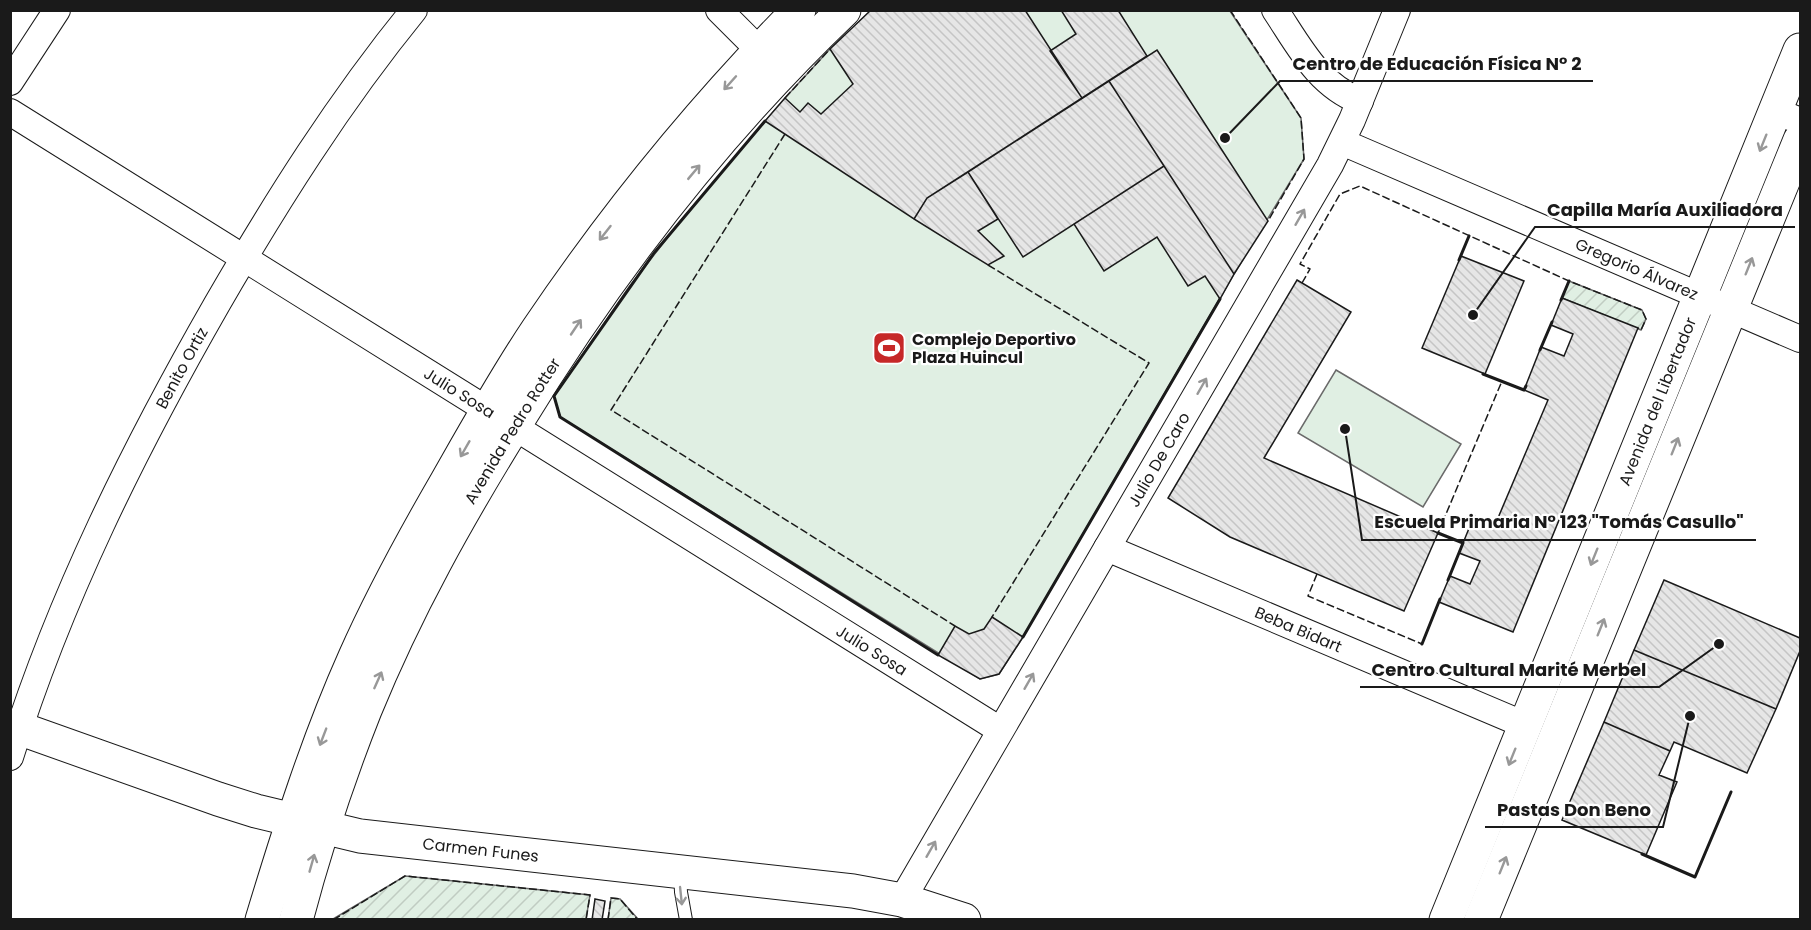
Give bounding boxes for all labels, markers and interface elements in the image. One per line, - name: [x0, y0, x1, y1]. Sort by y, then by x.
- callout: Centro de Educación Física N° 2: [1280, 45, 1593, 81]
- text: Centro de Educación Física N° 2: [1292, 51, 1582, 76]
- one-way arrow: [723, 75, 737, 90]
- one-way arrow: [1757, 134, 1768, 152]
- one-way arrow: [687, 164, 700, 180]
- callout: Capilla María Auxiliadora: [1535, 191, 1795, 227]
- text: Capilla María Auxiliadora: [1547, 197, 1783, 222]
- one-way arrow: [1295, 209, 1307, 226]
- one-way arrow: [599, 225, 612, 241]
- street label: Gregorio Álvarez: [1572, 232, 1702, 305]
- one-way arrow: [1744, 257, 1755, 276]
- street label: Avenida del Libertador: [1612, 314, 1702, 489]
- one-way arrow: [570, 319, 582, 336]
- street label: Benito Ortiz: [150, 323, 213, 413]
- place label: Complejo Deportivo Plaza Huincul: [912, 328, 1076, 369]
- sports icon: Complejo Deportivo Plaza Huincul: [871, 330, 907, 366]
- street label: Avenida Pedro Rotter: [458, 353, 566, 508]
- street label: Julio Sosa: [420, 362, 500, 424]
- one-way arrow: [1196, 378, 1208, 395]
- street label: Julio De Caro: [1122, 408, 1195, 511]
- one-way arrow: [1670, 438, 1681, 456]
- one-way arrow: [459, 440, 470, 458]
- callout: Escuela Primaria N° 123 "Tomás Casullo": [1362, 504, 1756, 540]
- text: Escuela Primaria N° 123 "Tomás Casullo": [1374, 509, 1744, 534]
- one-way arrow: [1587, 548, 1598, 566]
- street label: Beba Bidart: [1251, 600, 1346, 658]
- one-way arrow: [1596, 618, 1607, 636]
- street label: Julio Sosa: [832, 619, 912, 681]
- callout: Centro Cultural Marité Merbel: [1360, 651, 1659, 687]
- text: Centro Cultural Marité Merbel: [1372, 657, 1646, 682]
- one-way arrow: [374, 671, 385, 689]
- one-way arrow: [1023, 673, 1035, 690]
- one-way arrow: [317, 727, 328, 746]
- one-way arrow: [1506, 747, 1517, 766]
- callout: Pastas Don Beno: [1485, 791, 1663, 827]
- text: Pastas Don Beno: [1497, 797, 1651, 822]
- street label: Carmen Funes: [421, 832, 540, 867]
- one-way arrow: [925, 841, 937, 858]
- one-way arrow: [307, 854, 318, 873]
- one-way arrow: [1498, 857, 1509, 875]
- one-way arrow: [676, 885, 687, 905]

